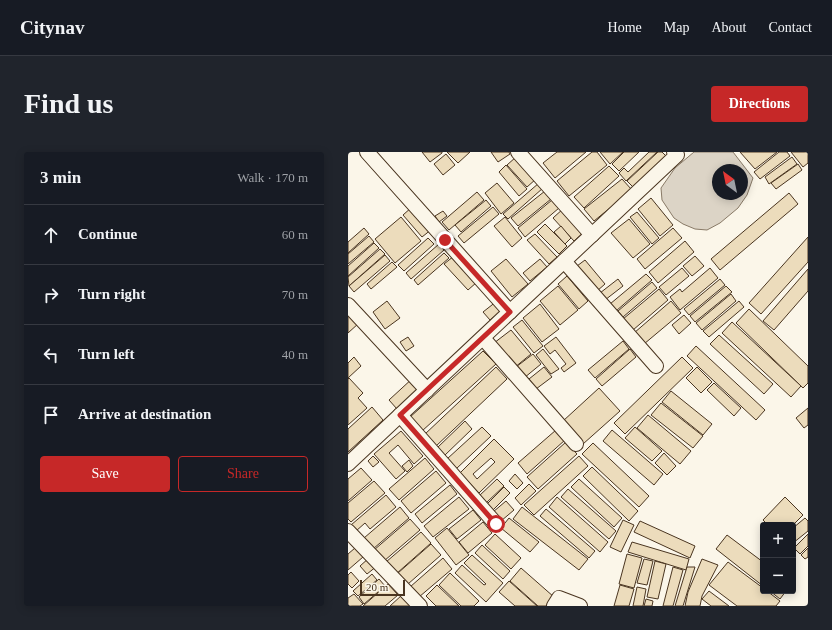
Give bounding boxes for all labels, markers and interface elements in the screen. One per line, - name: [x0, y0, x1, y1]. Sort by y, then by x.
- text: Citynav: [20, 17, 84, 38]
- text: Home: [608, 20, 642, 35]
- text: Map: [664, 20, 689, 35]
- text: About: [711, 20, 746, 35]
- text: Contact: [768, 20, 812, 35]
- button: Directions: [711, 86, 808, 122]
- text: Find us: [24, 88, 114, 119]
- north arrow: [712, 164, 748, 200]
- text: 3 min: [40, 168, 81, 187]
- text: Walk · 170 m: [237, 170, 308, 185]
- icon: ahead: [40, 224, 62, 246]
- text: Continue: [78, 226, 137, 242]
- text: 60 m: [282, 227, 308, 242]
- route end: [436, 231, 454, 249]
- icon: right: [40, 284, 62, 306]
- text: Turn right: [78, 286, 145, 302]
- text: 70 m: [282, 287, 308, 302]
- icon: left: [40, 344, 62, 366]
- text: Turn left: [78, 346, 135, 362]
- text: 40 m: [282, 347, 308, 362]
- icon: arrive: [40, 404, 62, 426]
- text: Arrive at destination: [78, 406, 211, 422]
- button: Save: [40, 456, 170, 492]
- button: Share: [178, 456, 308, 492]
- route start: [487, 515, 505, 533]
- map controls: [760, 522, 796, 594]
- button: +: [760, 522, 796, 558]
- button: −: [760, 558, 796, 594]
- scale bar: [360, 578, 405, 597]
- text: 20 m: [366, 581, 388, 593]

